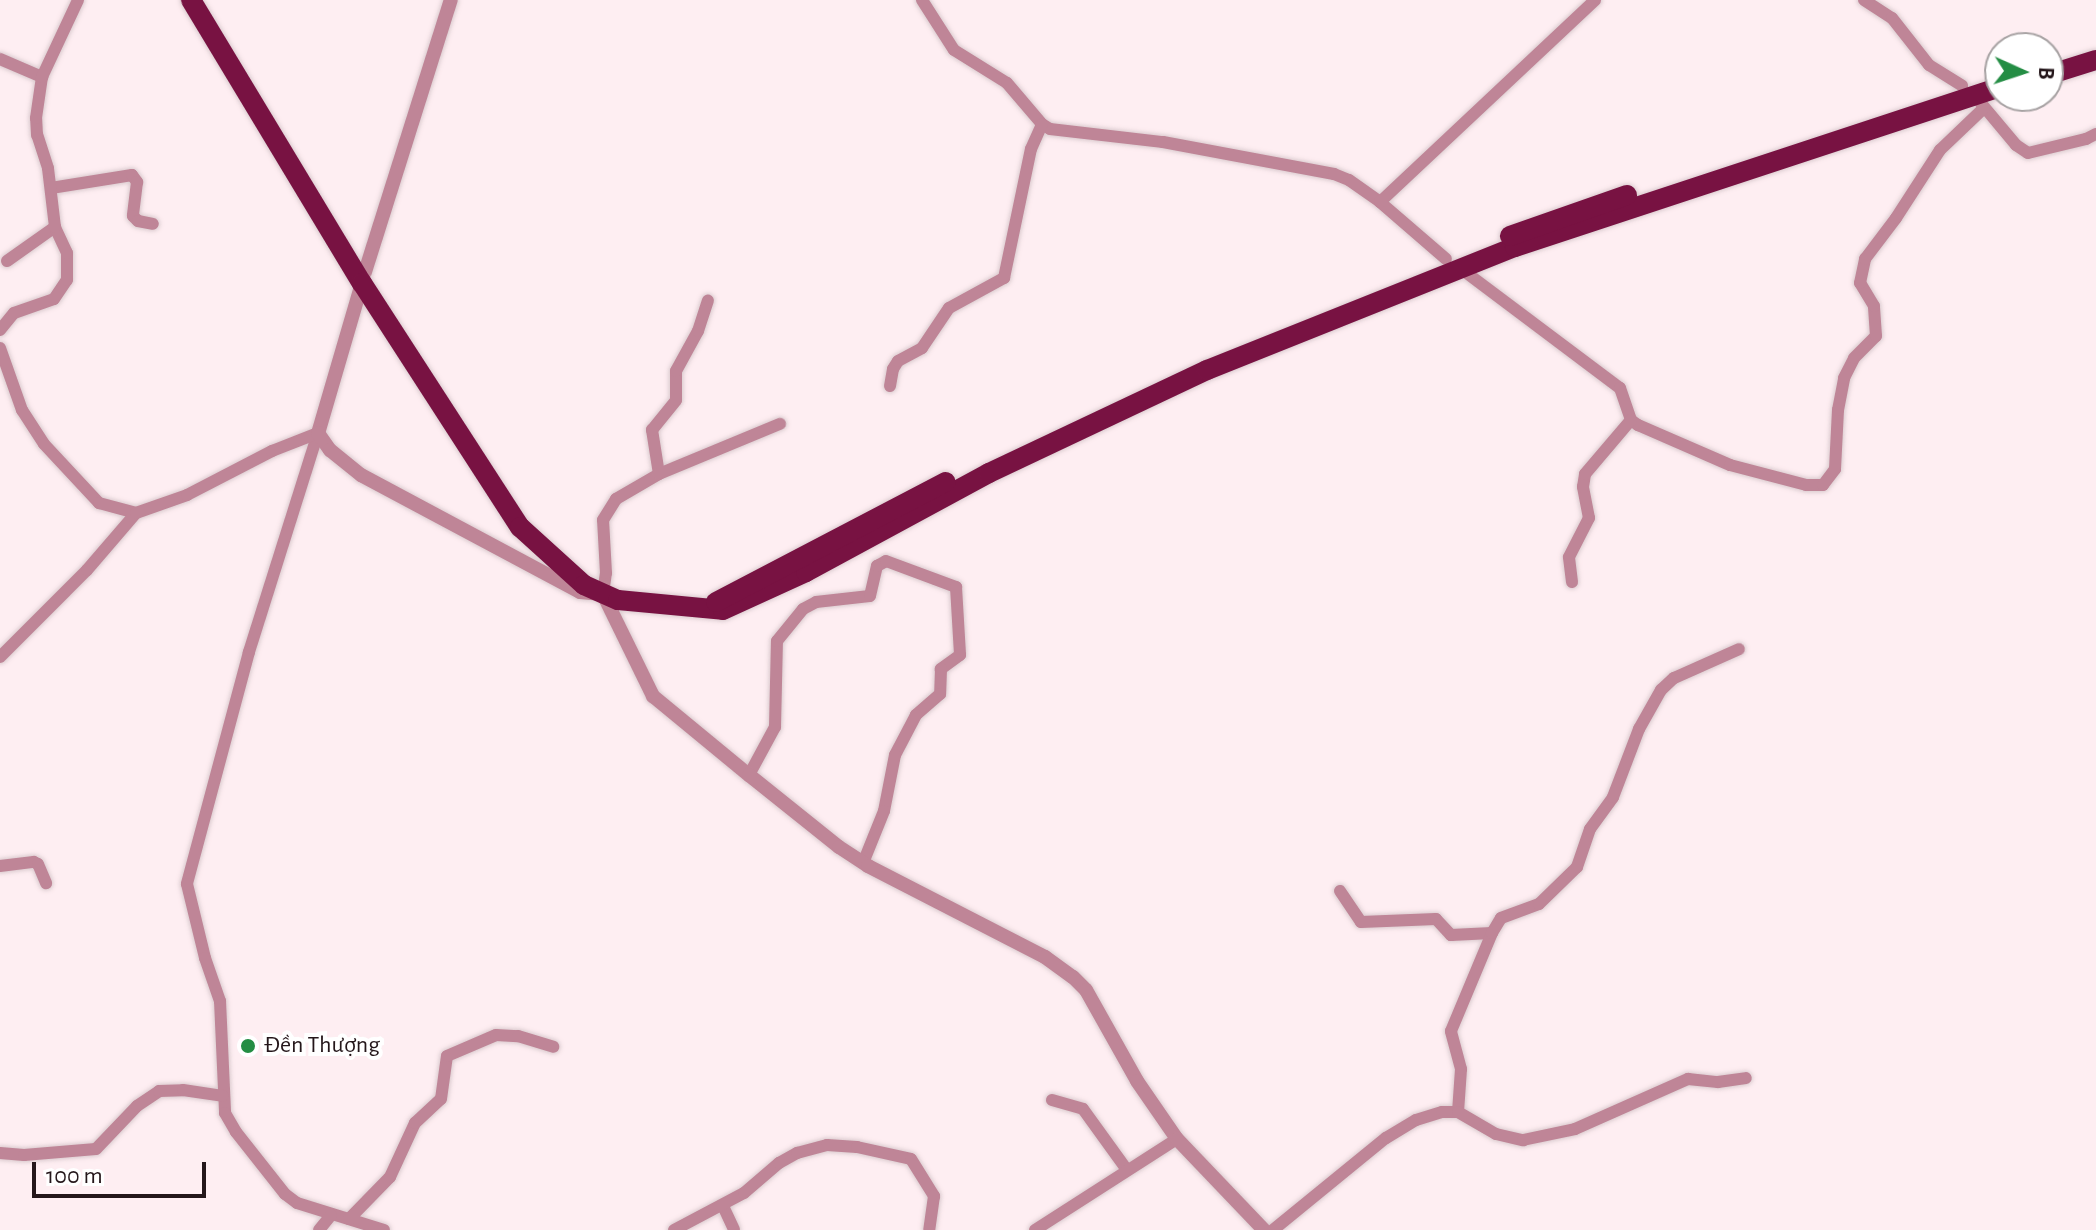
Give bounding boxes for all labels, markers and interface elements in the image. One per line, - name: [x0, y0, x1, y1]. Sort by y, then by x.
- north arrow: [1984, 32, 2064, 112]
- text: B: [2035, 66, 2057, 80]
- place label: Đền Thượng: [264, 1032, 380, 1060]
- marker: Đền Thượng: [239, 1037, 257, 1055]
- scale bar: [36, 1146, 210, 1196]
- text: 100 m: [46, 1164, 103, 1188]

